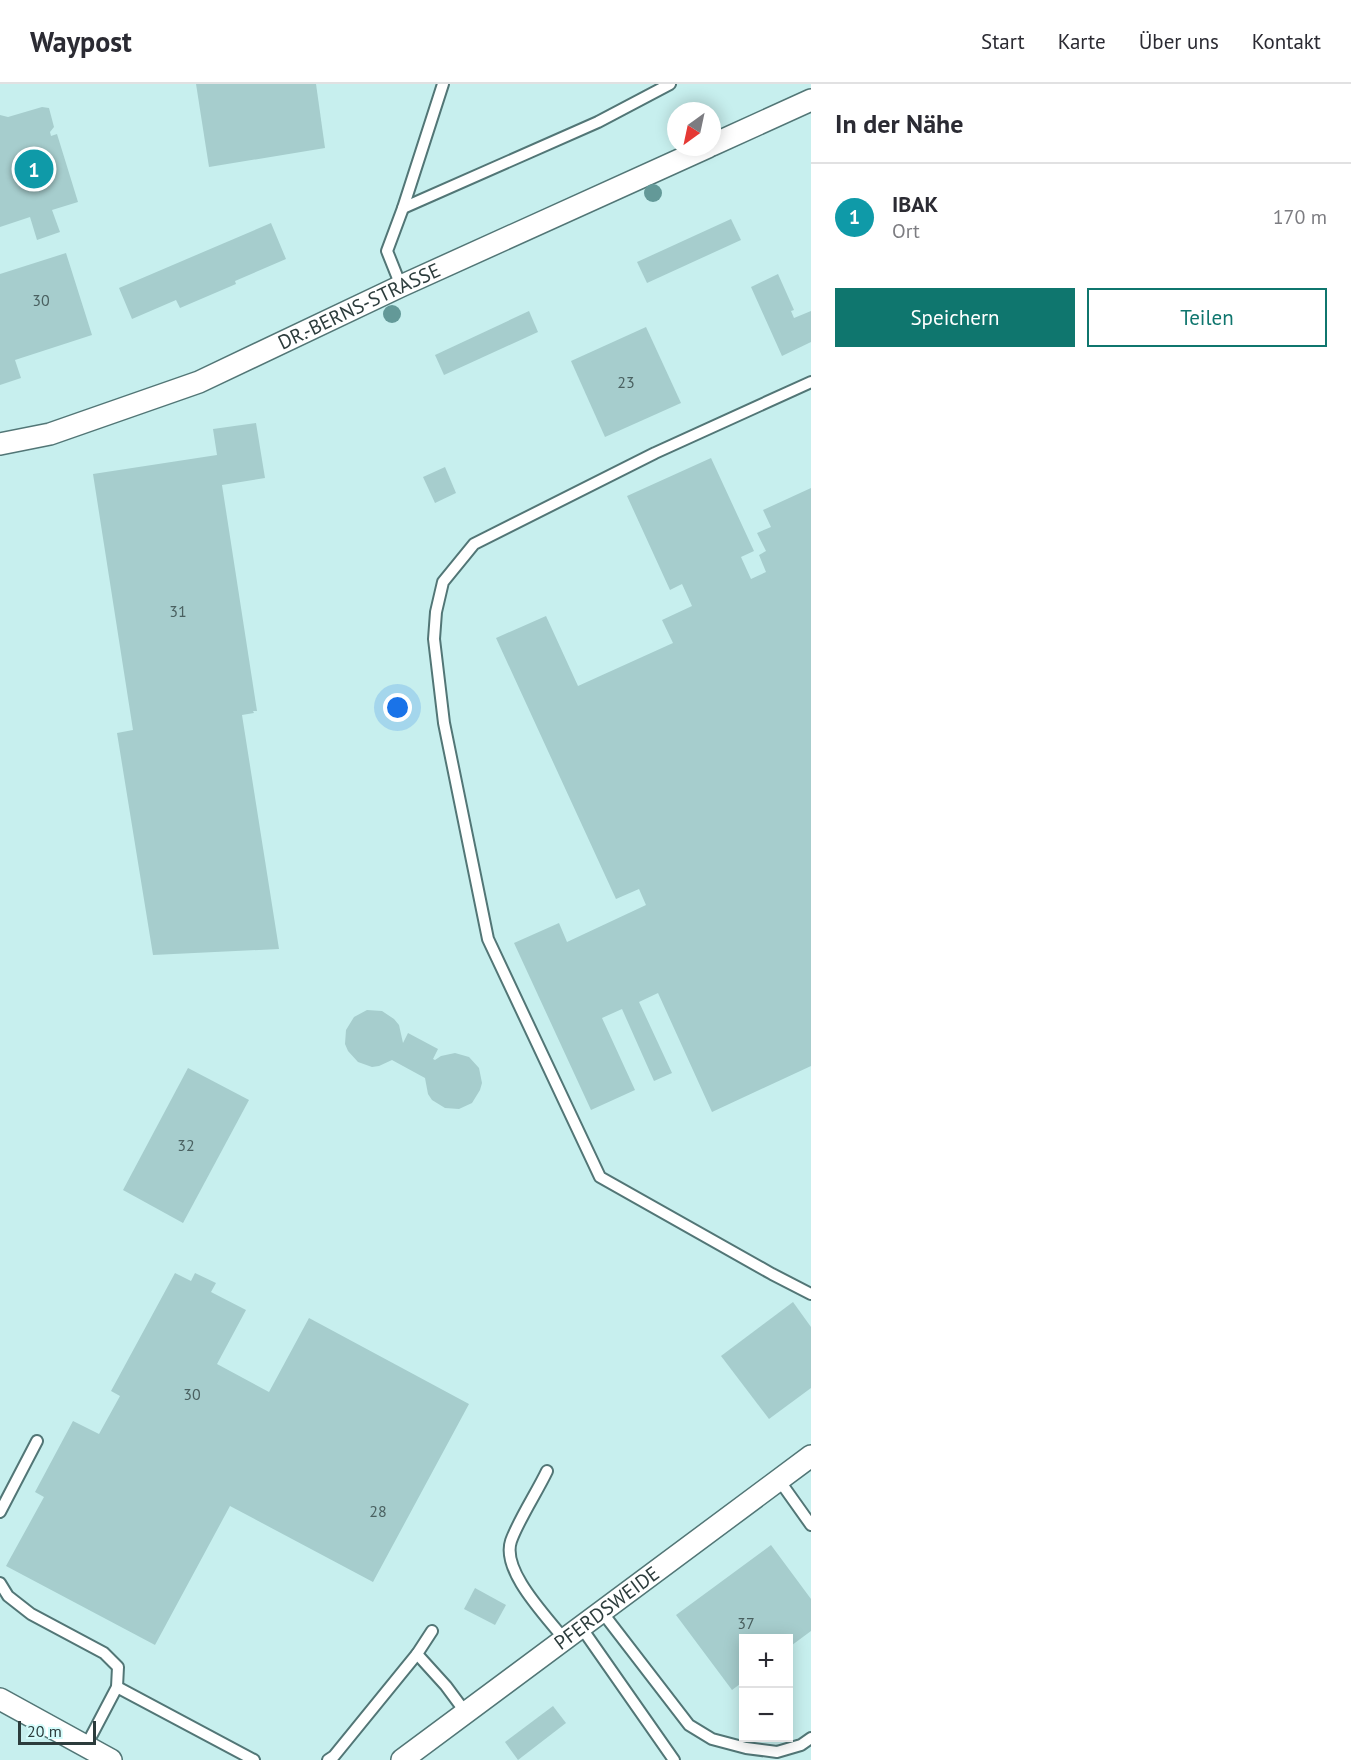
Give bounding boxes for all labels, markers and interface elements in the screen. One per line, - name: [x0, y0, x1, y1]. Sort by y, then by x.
- text: Waypost: [30, 23, 132, 60]
- text: Start: [981, 28, 1025, 55]
- text: Karte: [1058, 28, 1106, 55]
- text: Über uns: [1139, 28, 1219, 55]
- text: Kontakt: [1252, 28, 1321, 55]
- north arrow: [667, 102, 721, 156]
- text: In der Nähe: [835, 107, 963, 140]
- pin: 1: [15, 146, 54, 191]
- text: IBAK: [892, 190, 938, 218]
- text: 1: [849, 204, 860, 230]
- text: 170 m: [1273, 204, 1327, 230]
- text: Ort: [892, 218, 920, 244]
- street label: DR.-BERNS-STRASSE: [274, 257, 444, 356]
- button: Speichern: [835, 288, 1075, 347]
- button: Teilen: [1087, 288, 1327, 347]
- house number: 30: [32, 290, 50, 310]
- house number: 23: [617, 372, 635, 392]
- house number: 31: [169, 601, 187, 621]
- your location: [383, 693, 412, 722]
- house number: 32: [177, 1135, 195, 1155]
- house number: 30: [183, 1384, 201, 1404]
- house number: 28: [369, 1501, 387, 1521]
- street label: PFERDSWEIDE: [549, 1560, 665, 1656]
- house number: 37: [737, 1613, 755, 1633]
- map controls: [739, 1634, 793, 1742]
- button: +: [739, 1634, 793, 1688]
- button: −: [739, 1688, 793, 1742]
- scale bar: [18, 1718, 96, 1746]
- text: 20 m: [27, 1721, 62, 1741]

